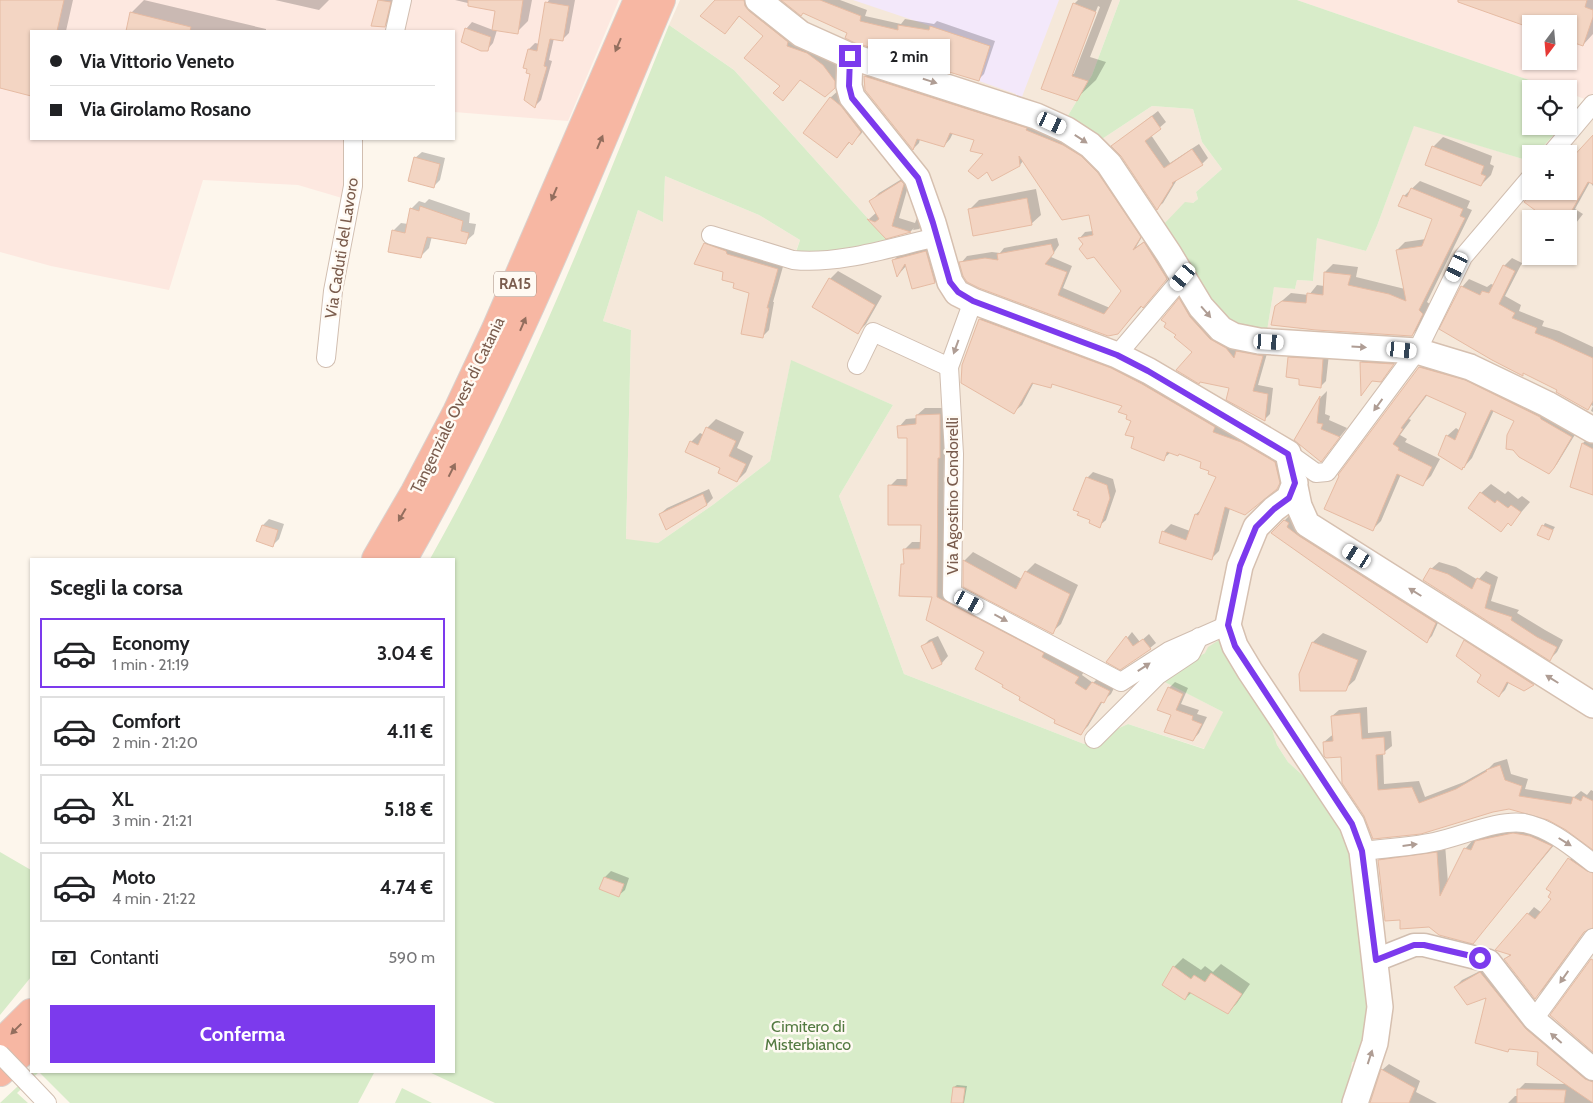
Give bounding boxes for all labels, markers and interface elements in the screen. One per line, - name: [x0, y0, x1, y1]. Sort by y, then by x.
- north arrow: [1522, 15, 1578, 70]
- map controls: [1522, 15, 1577, 265]
- one-way arrow: [614, 38, 622, 52]
- callout: 2 min: [868, 38, 950, 74]
- route end: [839, 45, 861, 67]
- text: 2 min: [890, 47, 928, 66]
- text: Via Vittorio Veneto: [80, 50, 234, 73]
- one-way arrow: [922, 78, 937, 86]
- button: locate: [1522, 80, 1577, 135]
- text: Via Girolamo Rosano: [80, 98, 251, 121]
- car: [1035, 110, 1068, 136]
- one-way arrow: [1074, 134, 1088, 144]
- one-way arrow: [597, 135, 605, 149]
- button: +: [1522, 145, 1577, 200]
- street label: Via Caduti del Lavoro: [321, 176, 362, 320]
- one-way arrow: [550, 187, 558, 202]
- button: −: [1522, 210, 1577, 265]
- car: [1443, 250, 1470, 284]
- car: [1167, 261, 1198, 293]
- road number: RA15: [494, 272, 536, 296]
- one-way arrow: [1200, 306, 1211, 318]
- street label: Tangenziale Ovest di Catania: [406, 314, 509, 496]
- one-way arrow: [519, 317, 527, 331]
- car: [1253, 334, 1284, 350]
- one-way arrow: [952, 340, 960, 355]
- car: [1386, 341, 1417, 359]
- one-way arrow: [1351, 343, 1367, 351]
- one-way arrow: [1373, 398, 1383, 412]
- street label: Via Agostino Condorelli: [943, 417, 962, 575]
- one-way arrow: [448, 463, 456, 477]
- one-way arrow: [398, 507, 406, 522]
- car: [1340, 542, 1373, 570]
- text: Scegli la corsa: [50, 574, 183, 601]
- car: [952, 588, 985, 616]
- one-way arrow: [1408, 588, 1421, 597]
- one-way arrow: [994, 614, 1008, 623]
- icon: car: [52, 631, 97, 676]
- text: Economy: [112, 632, 190, 655]
- text: 3.04 €: [377, 642, 433, 665]
- text: 1 min · 21:19: [112, 655, 189, 674]
- one-way arrow: [1137, 663, 1150, 672]
- one-way arrow: [1545, 675, 1558, 684]
- icon: car: [52, 709, 97, 754]
- text: Comfort: [112, 710, 181, 733]
- text: 4.11 €: [387, 720, 433, 743]
- text: 2 min · 21:20: [112, 733, 198, 752]
- icon: car: [52, 787, 97, 832]
- text: XL: [112, 788, 133, 811]
- text: 5.18 €: [384, 798, 433, 821]
- text: 3 min · 21:21: [112, 811, 192, 830]
- one-way arrow: [1559, 838, 1572, 847]
- one-way arrow: [1402, 841, 1418, 849]
- icon: car: [52, 865, 97, 910]
- text: Moto: [112, 866, 156, 889]
- text: 4.74 €: [380, 876, 433, 899]
- text: 4 min · 21:22: [112, 889, 196, 908]
- icon: cash: [50, 944, 78, 972]
- text: Contanti: [90, 946, 159, 969]
- route start: [1469, 947, 1491, 969]
- text: 590 m: [388, 948, 435, 967]
- one-way arrow: [1559, 970, 1569, 984]
- button: Conferma: [50, 1005, 435, 1063]
- park label: Cimitero di Misterbianco: [765, 1017, 851, 1054]
- one-way arrow: [10, 1023, 22, 1035]
- one-way arrow: [1550, 1032, 1562, 1044]
- one-way arrow: [1367, 1049, 1374, 1064]

